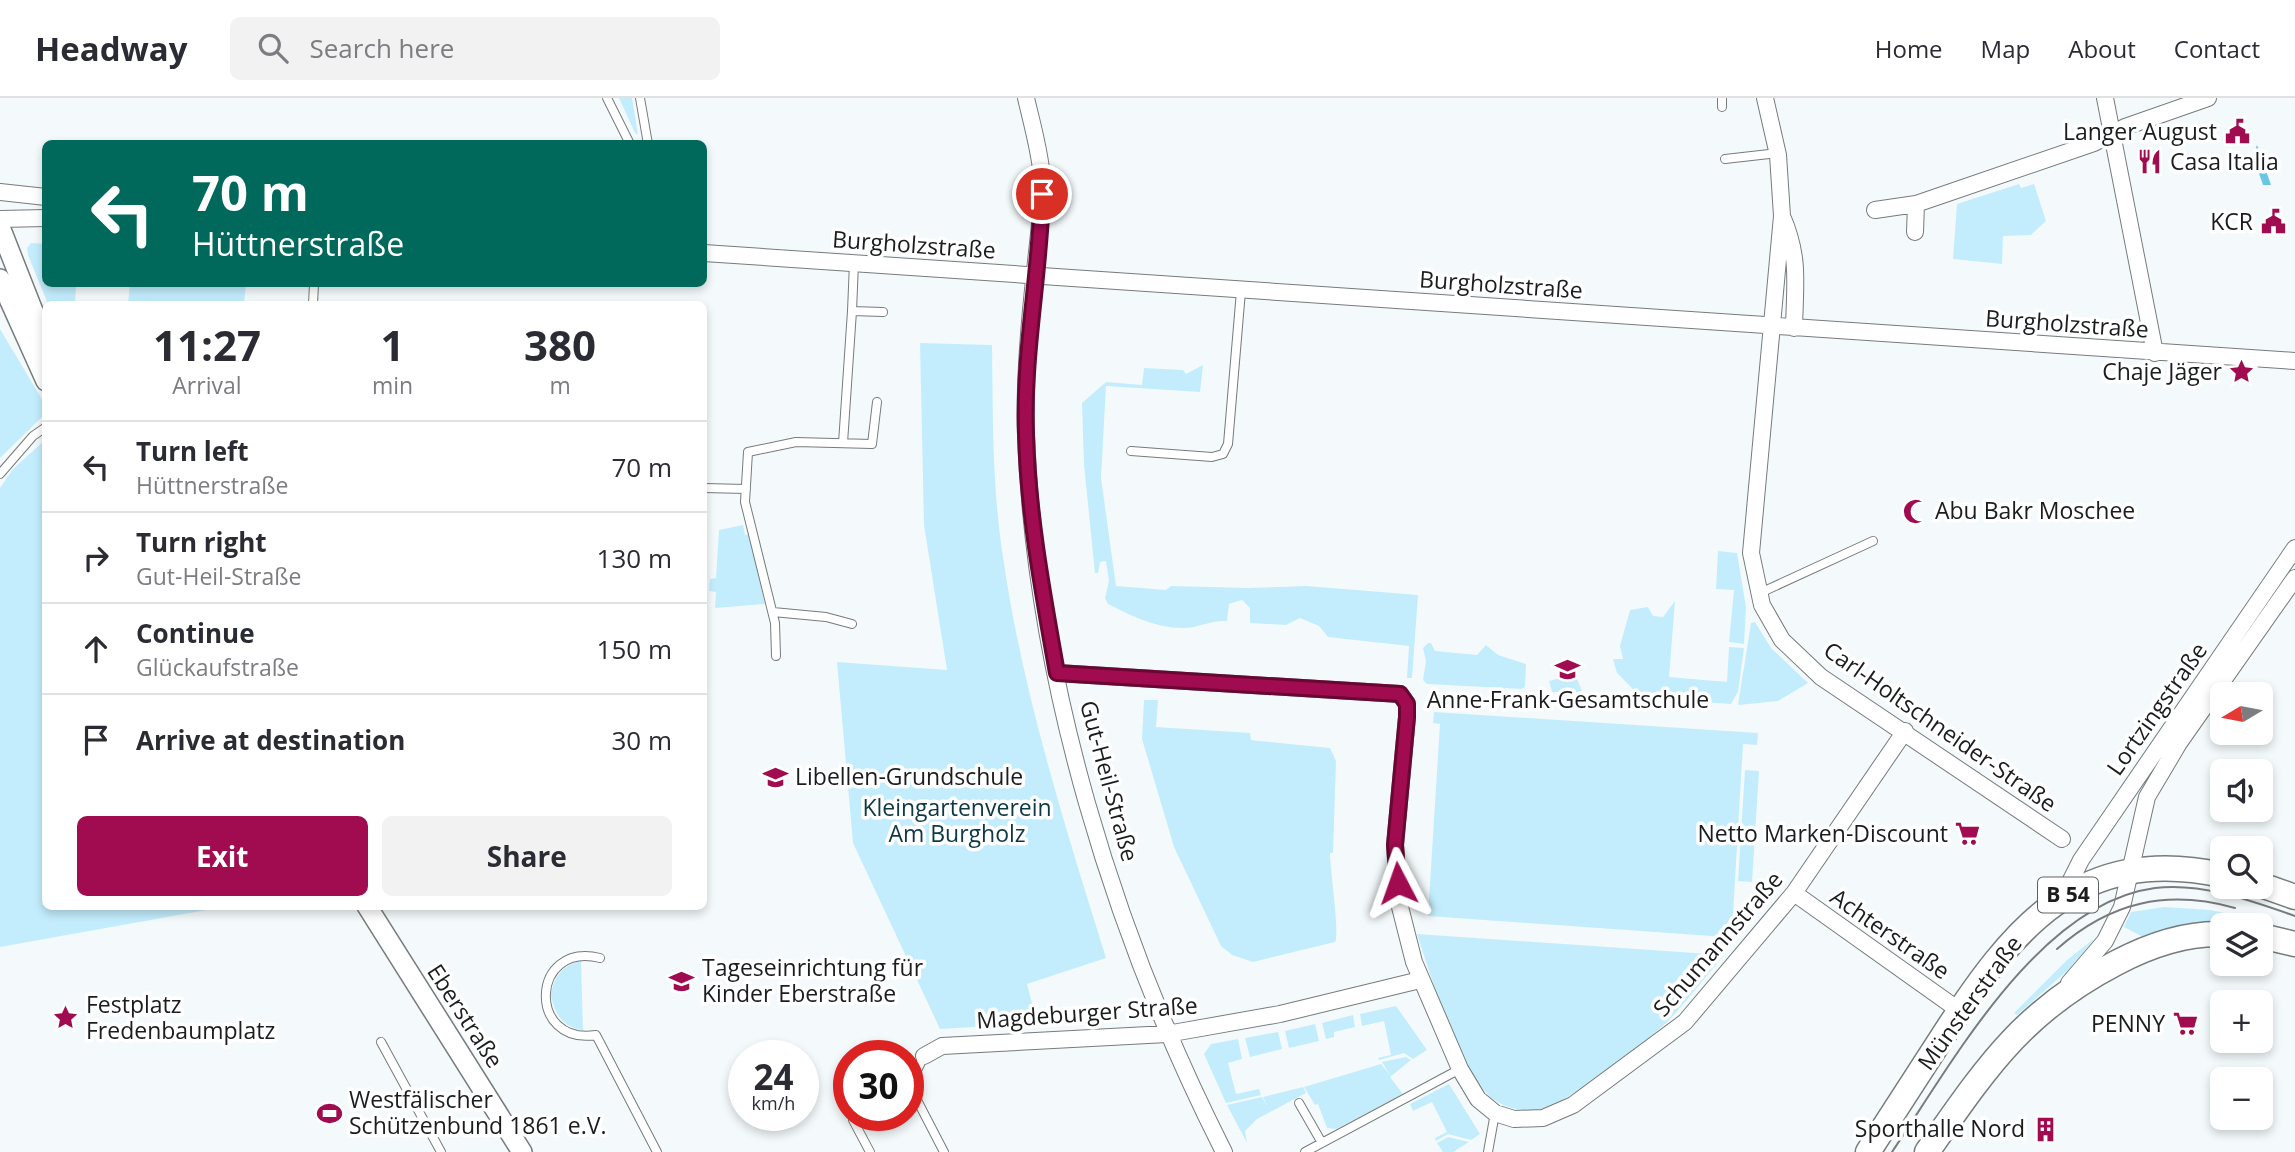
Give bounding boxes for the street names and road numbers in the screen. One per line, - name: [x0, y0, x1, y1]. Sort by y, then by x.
- street label: Burgholzstraße: [831, 222, 997, 266]
- street label: Burgholzstraße: [1418, 262, 1584, 306]
- street label: Burgholzstraße: [1984, 301, 2150, 345]
- street label: Carl-Holtschneider-Straße: [1818, 633, 2063, 819]
- street label: Lortzingstraße: [2099, 636, 2214, 781]
- street label: Gut-Heil-Straße: [1073, 697, 1147, 865]
- street label: Schumannstraße: [1645, 864, 1789, 1023]
- road number: B 54: [2038, 878, 2098, 912]
- street label: Achterstraße: [1825, 880, 1957, 986]
- street label: Münsterstraße: [1910, 929, 2029, 1076]
- street label: Eberstraße: [420, 957, 511, 1074]
- street label: Magdeburger Straße: [975, 988, 1199, 1036]

